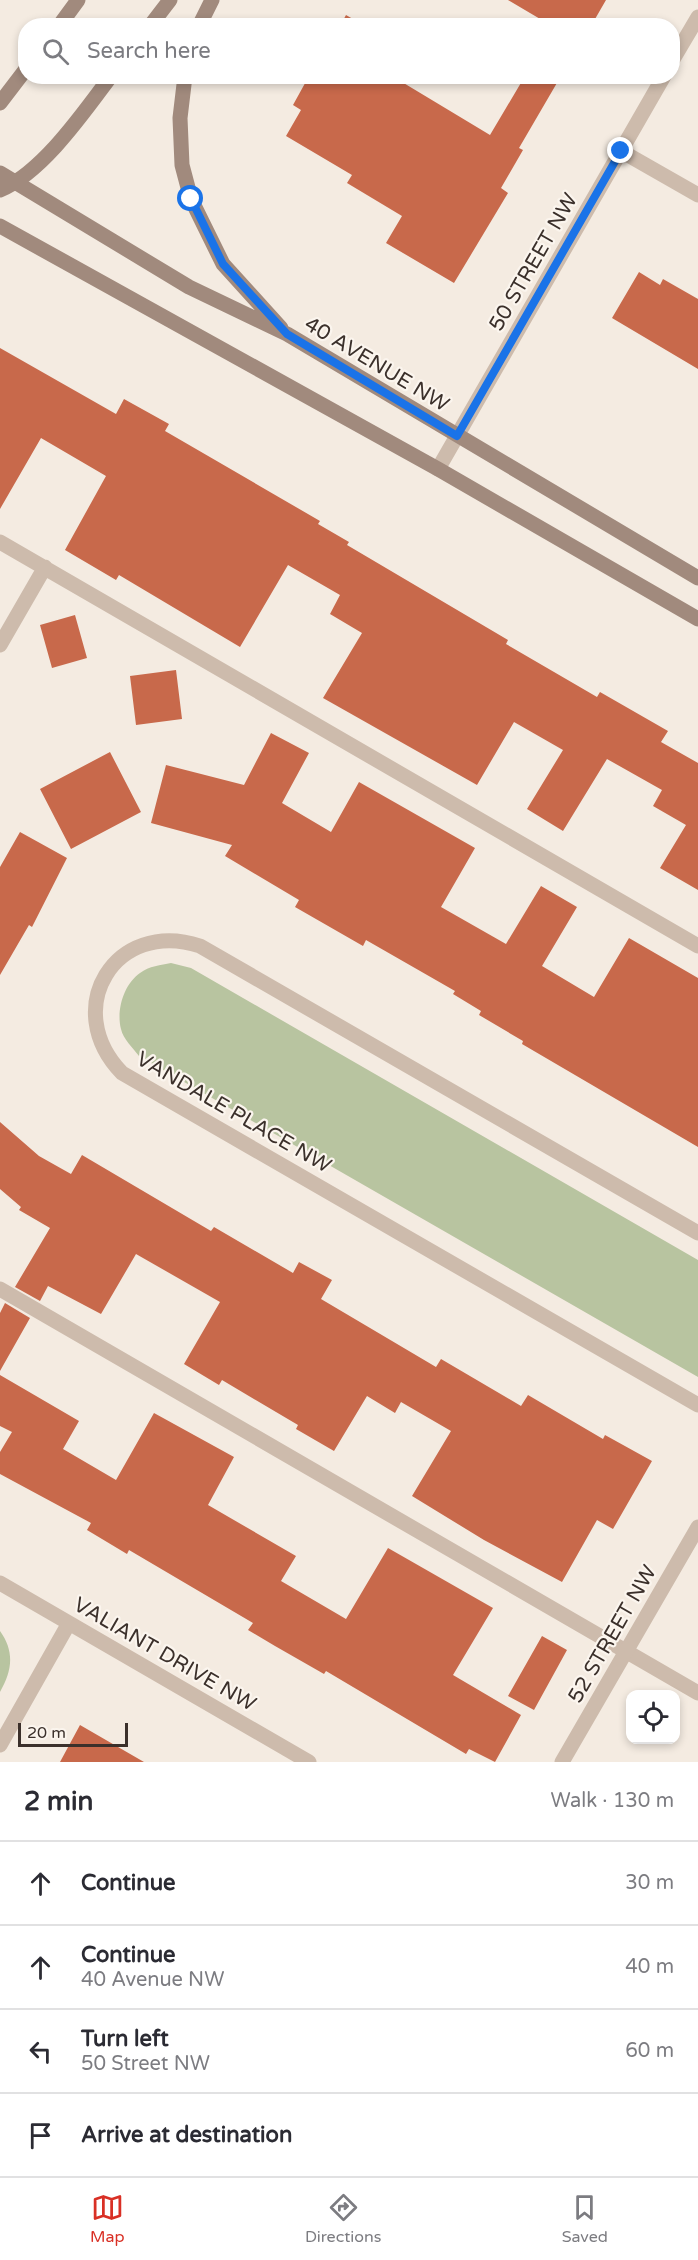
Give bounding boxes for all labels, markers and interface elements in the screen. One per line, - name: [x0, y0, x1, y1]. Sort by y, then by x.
- search box: [18, 18, 680, 84]
- icon: search: [39, 35, 72, 68]
- text: Search here: [87, 38, 211, 64]
- route end: [607, 137, 633, 163]
- route start: [177, 185, 203, 211]
- street label: 50 STREET NW: [484, 189, 583, 336]
- street label: 40 AVENUE NW: [300, 311, 454, 417]
- street label: VANDALE PLACE NW: [132, 1046, 336, 1179]
- street label: 52 STREET NW: [563, 1561, 662, 1708]
- street label: VALIANT DRIVE NW: [69, 1592, 260, 1717]
- map controls: [626, 1690, 680, 1744]
- button: locate: [626, 1690, 680, 1744]
- scale bar: [18, 1720, 128, 1748]
- text: 20 m: [27, 1723, 66, 1743]
- text: 2 min: [24, 1786, 93, 1817]
- text: Walk · 130 m: [551, 1789, 674, 1813]
- icon: ahead: [24, 1867, 57, 1900]
- text: Continue: [81, 1870, 176, 1896]
- text: 30 m: [625, 1871, 674, 1895]
- text: Continue: [81, 1942, 176, 1968]
- icon: ahead: [24, 1951, 57, 1984]
- text: 40 m: [625, 1955, 674, 1979]
- text: 40 Avenue NW: [81, 1968, 224, 1992]
- text: Turn left: [81, 2026, 169, 2052]
- icon: left: [24, 2035, 57, 2068]
- text: 60 m: [625, 2039, 674, 2063]
- text: 50 Street NW: [81, 2052, 210, 2076]
- icon: arrive: [24, 2119, 57, 2152]
- text: Arrive at destination: [81, 2122, 292, 2148]
- tab: Map: [90, 2191, 125, 2247]
- tab: Directions: [305, 2191, 381, 2247]
- tab: Saved: [562, 2191, 608, 2247]

